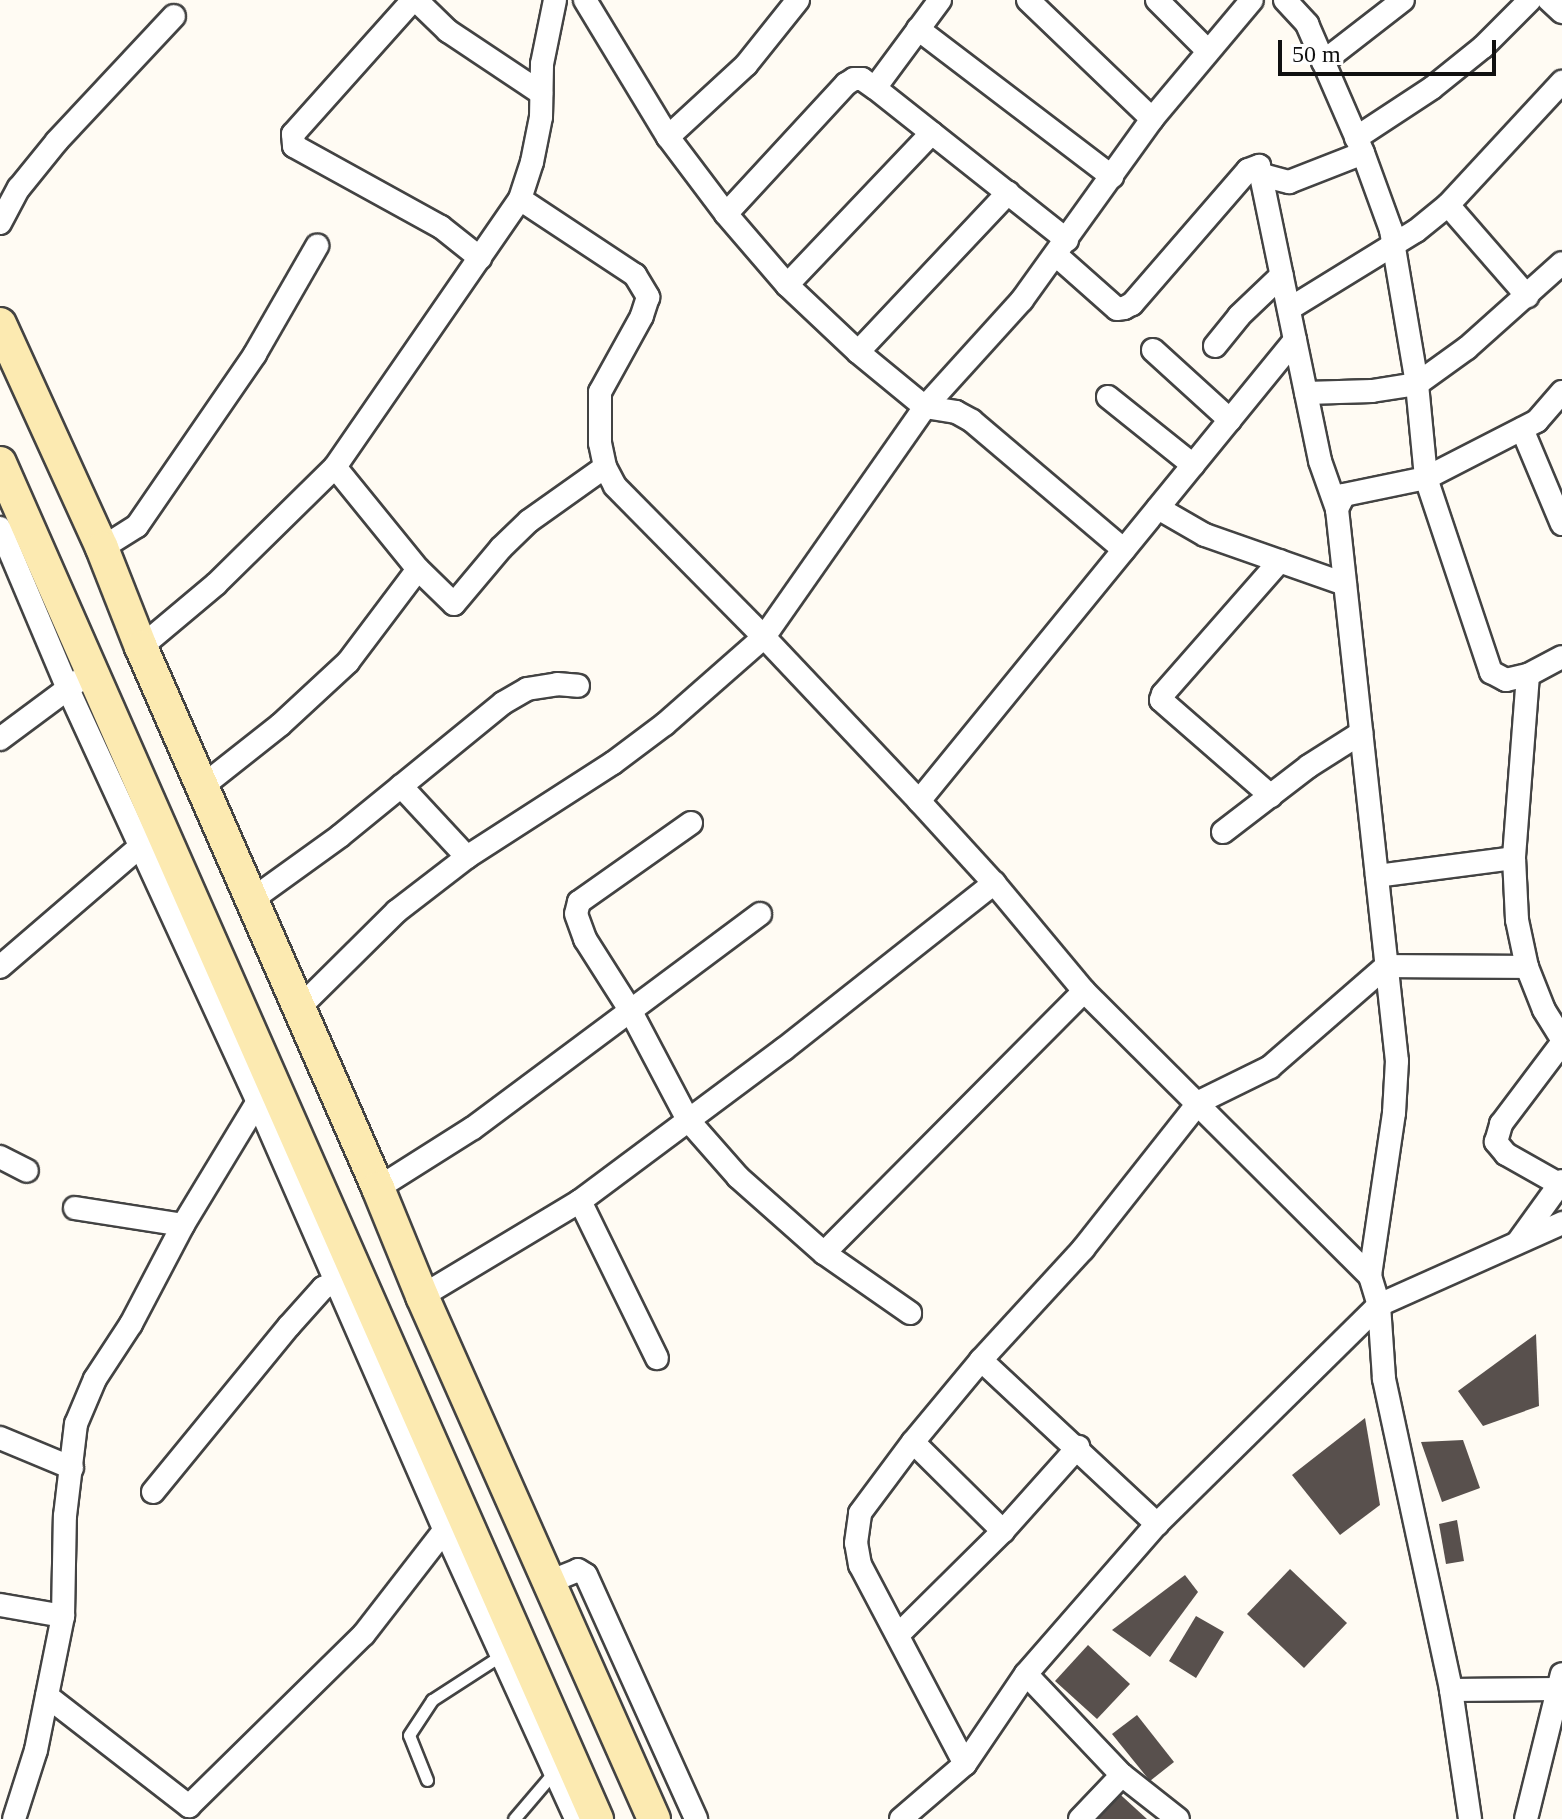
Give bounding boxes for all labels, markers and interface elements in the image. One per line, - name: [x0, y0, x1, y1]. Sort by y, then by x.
- scale bar: [1282, 24, 1500, 74]
- text: 50 m: [1292, 41, 1341, 67]

